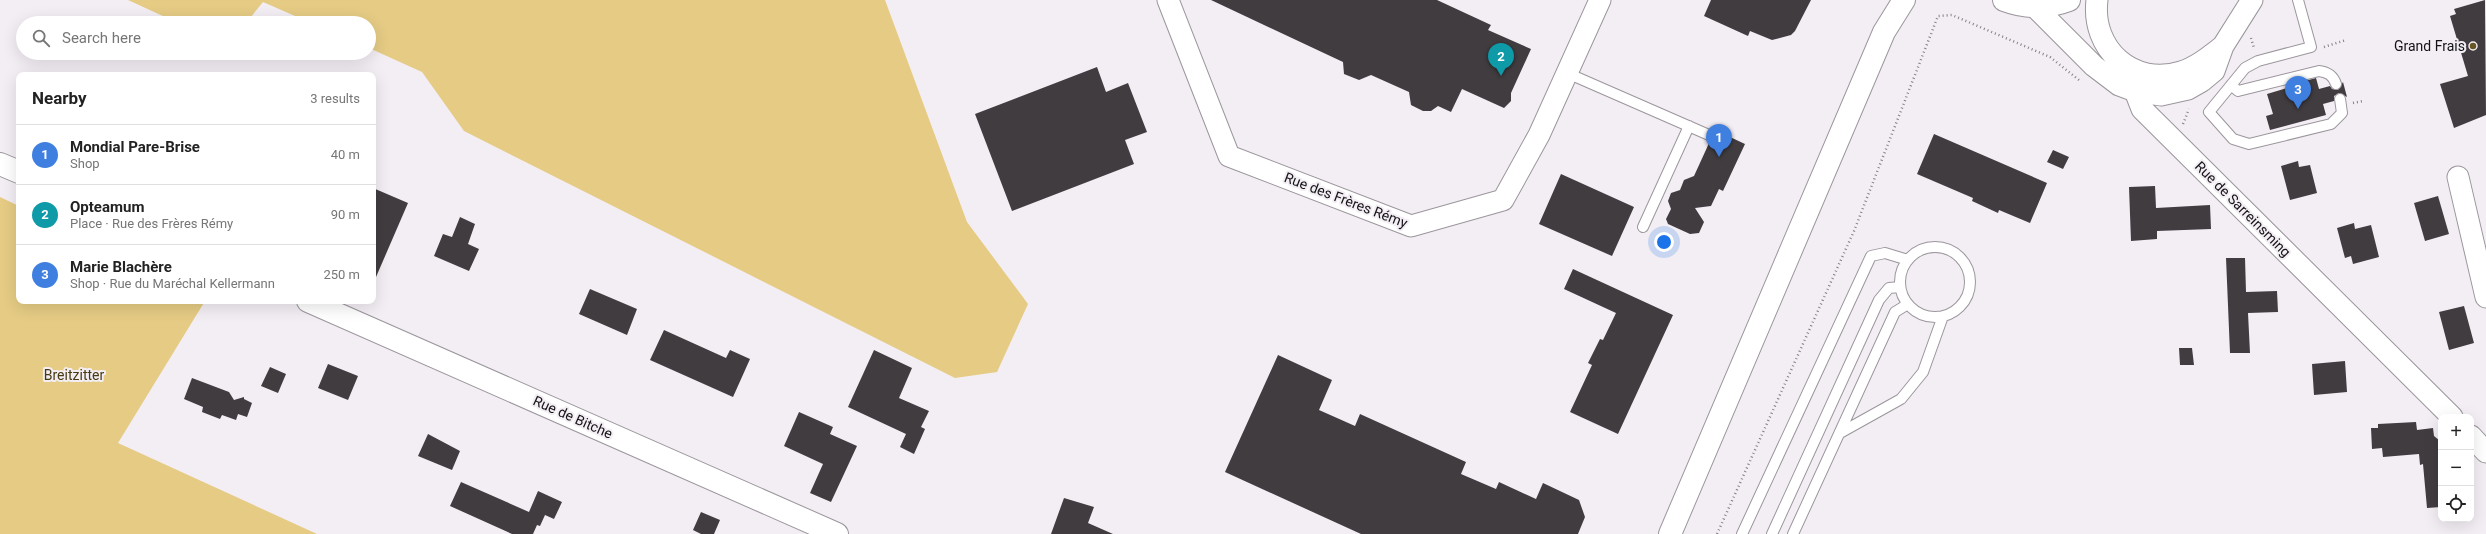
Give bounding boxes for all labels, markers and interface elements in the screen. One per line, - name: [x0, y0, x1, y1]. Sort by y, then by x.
- search box: [16, 16, 376, 60]
- icon: search: [30, 27, 52, 49]
- text: Search here: [62, 29, 141, 47]
- place label: Grand Frais: [2394, 38, 2465, 54]
- marker: Grand Frais: [2468, 41, 2478, 51]
- pin: 2: [1488, 43, 1514, 76]
- pin: 3: [2285, 76, 2311, 109]
- text: Nearby: [32, 88, 87, 108]
- text: 3 results: [310, 91, 360, 106]
- pin: 1: [1706, 124, 1732, 157]
- text: Mondial Pare-Brise: [70, 138, 200, 156]
- text: 1: [41, 147, 49, 162]
- text: 40 m: [331, 147, 360, 162]
- text: Shop: [70, 156, 100, 171]
- street label: Rue de Sarreinsming: [2192, 158, 2294, 260]
- street label: Rue des Frères Rémy: [1282, 169, 1410, 231]
- text: Opteamum: [70, 198, 144, 216]
- text: 2: [41, 207, 49, 222]
- text: 90 m: [331, 207, 360, 222]
- text: Place · Rue des Frères Rémy: [70, 216, 233, 231]
- your location: [1654, 232, 1674, 252]
- text: Marie Blachère: [70, 258, 172, 276]
- text: 3: [41, 267, 49, 282]
- text: 250 m: [323, 267, 360, 282]
- text: Shop · Rue du Maréchal Kellermann: [70, 276, 275, 291]
- park label: Breitzitter: [44, 367, 104, 383]
- street label: Rue de Bitche: [531, 392, 615, 442]
- map controls: [2438, 414, 2474, 522]
- button: +: [2438, 414, 2474, 450]
- button: −: [2438, 450, 2474, 486]
- button: locate: [2438, 486, 2474, 522]

